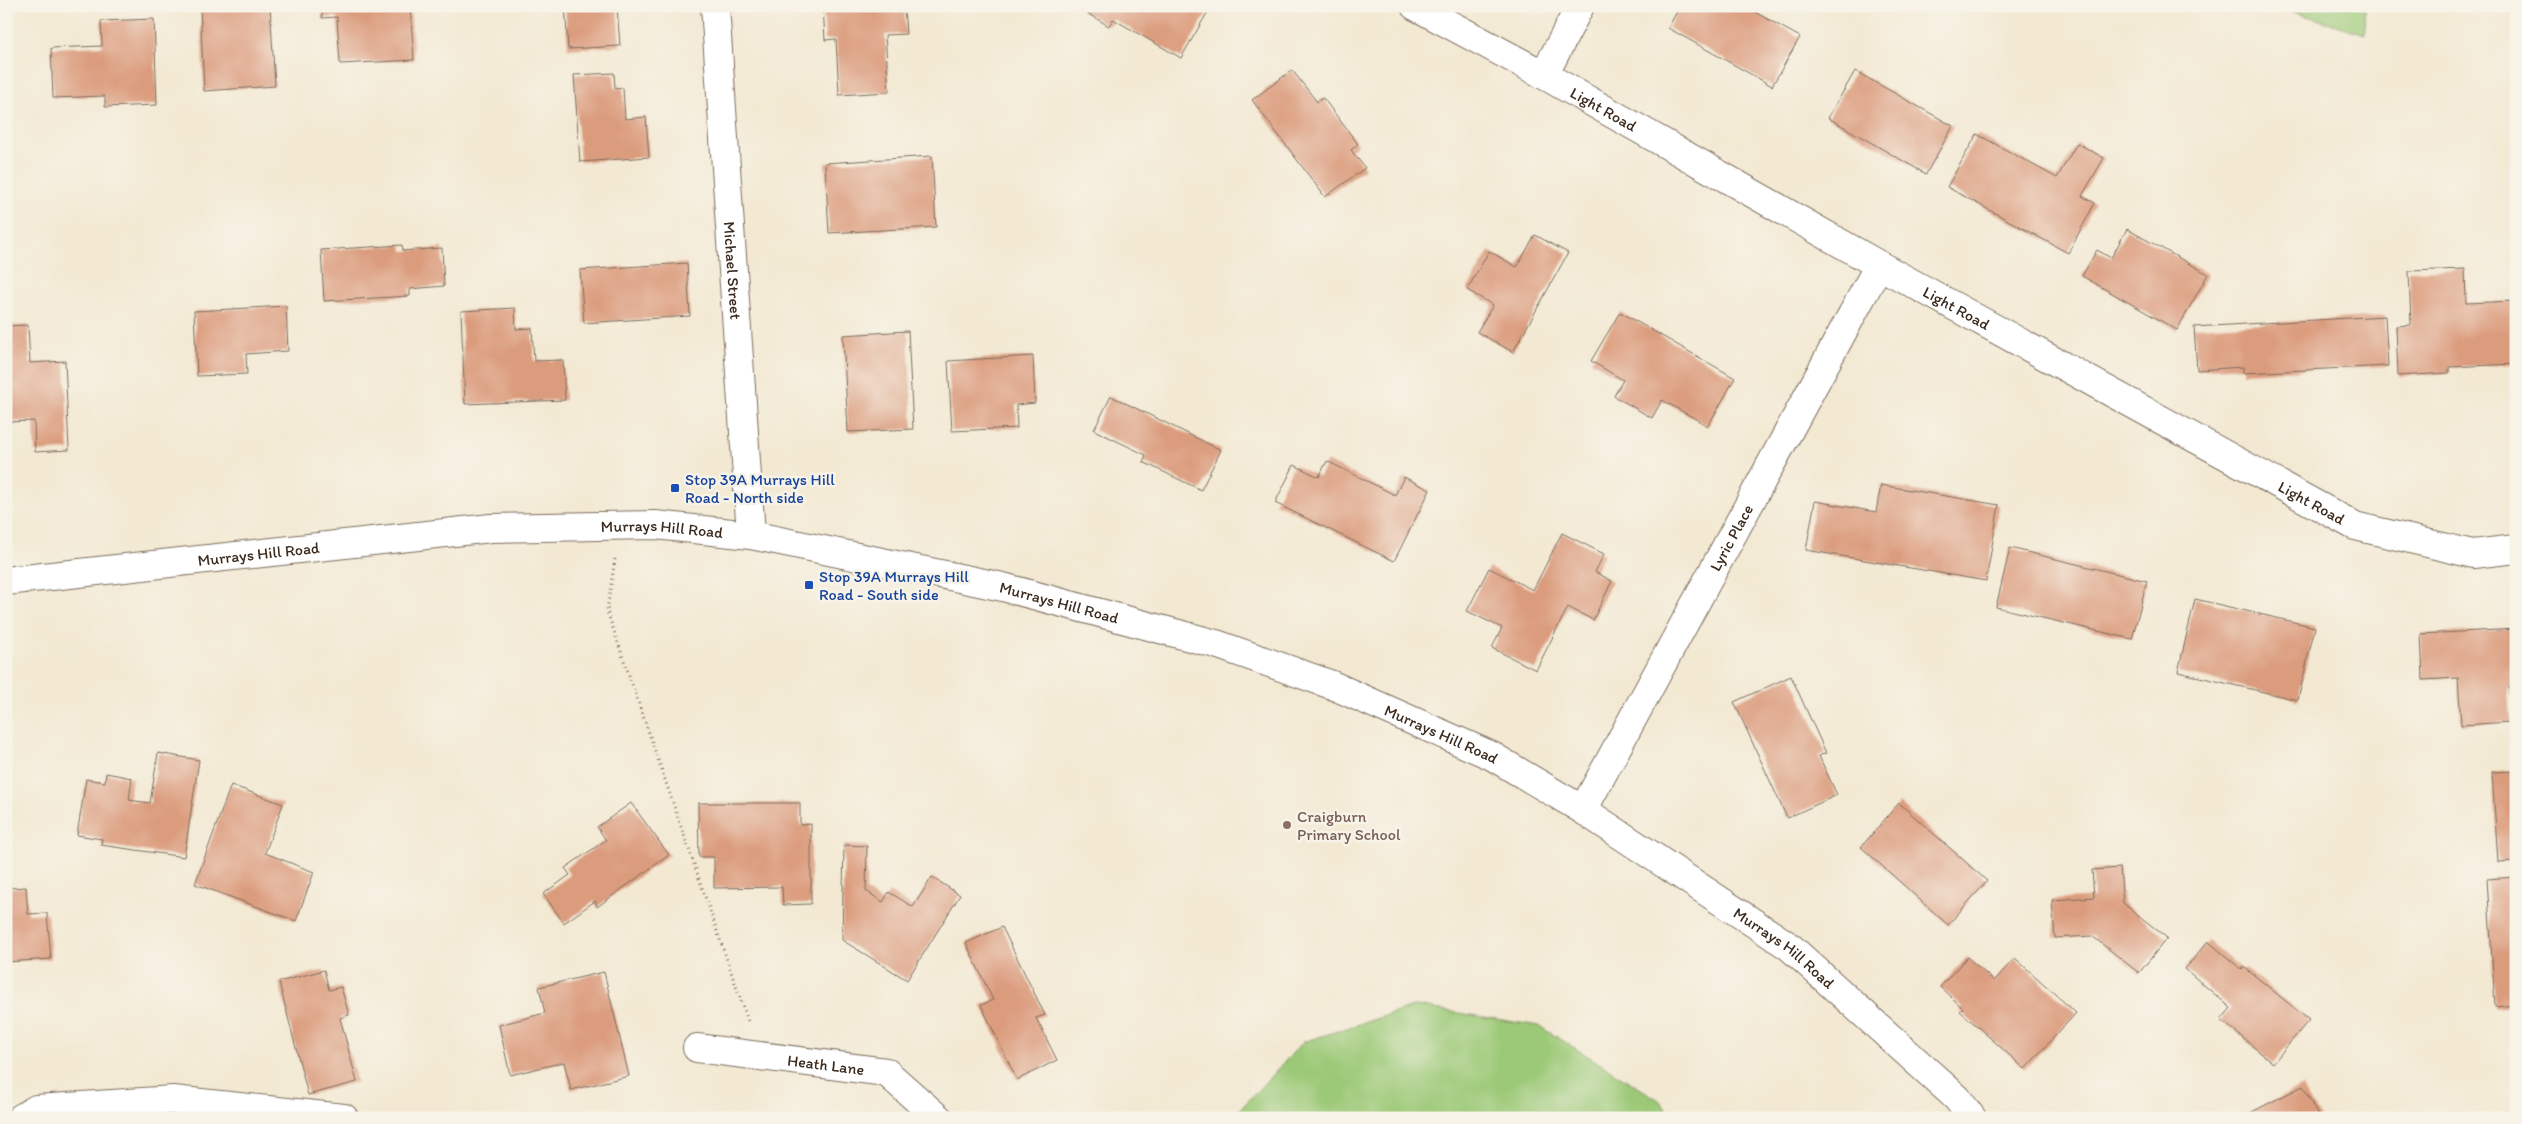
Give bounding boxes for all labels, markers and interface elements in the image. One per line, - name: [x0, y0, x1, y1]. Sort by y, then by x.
- street label: Light Road: [1567, 83, 1641, 135]
- street label: Michael Street: [720, 221, 746, 320]
- street label: Light Road: [1920, 282, 1994, 334]
- place label: Stop 39A Murrays Hill Road - North side: [685, 470, 835, 507]
- street label: Light Road: [2275, 476, 2349, 528]
- marker: Stop 39A Murrays Hill Road - North side: [669, 482, 681, 494]
- street label: Lyric Place: [1705, 501, 1757, 574]
- street label: Murrays Hill Road: [601, 515, 724, 542]
- street label: Murrays Hill Road: [196, 537, 321, 570]
- place label: Stop 39A Murrays Hill Road - South side: [819, 567, 969, 604]
- street label: Murrays Hill Road: [998, 577, 1121, 627]
- marker: Stop 39A Murrays Hill Road - South side: [803, 579, 815, 591]
- street label: Murrays Hill Road: [1382, 700, 1502, 767]
- place label: Craigburn Primary School: [1297, 807, 1401, 844]
- marker: Craigburn Primary School: [1281, 819, 1293, 831]
- street label: Murrays Hill Road: [1730, 903, 1839, 992]
- street label: Heath Lane: [786, 1050, 866, 1079]

